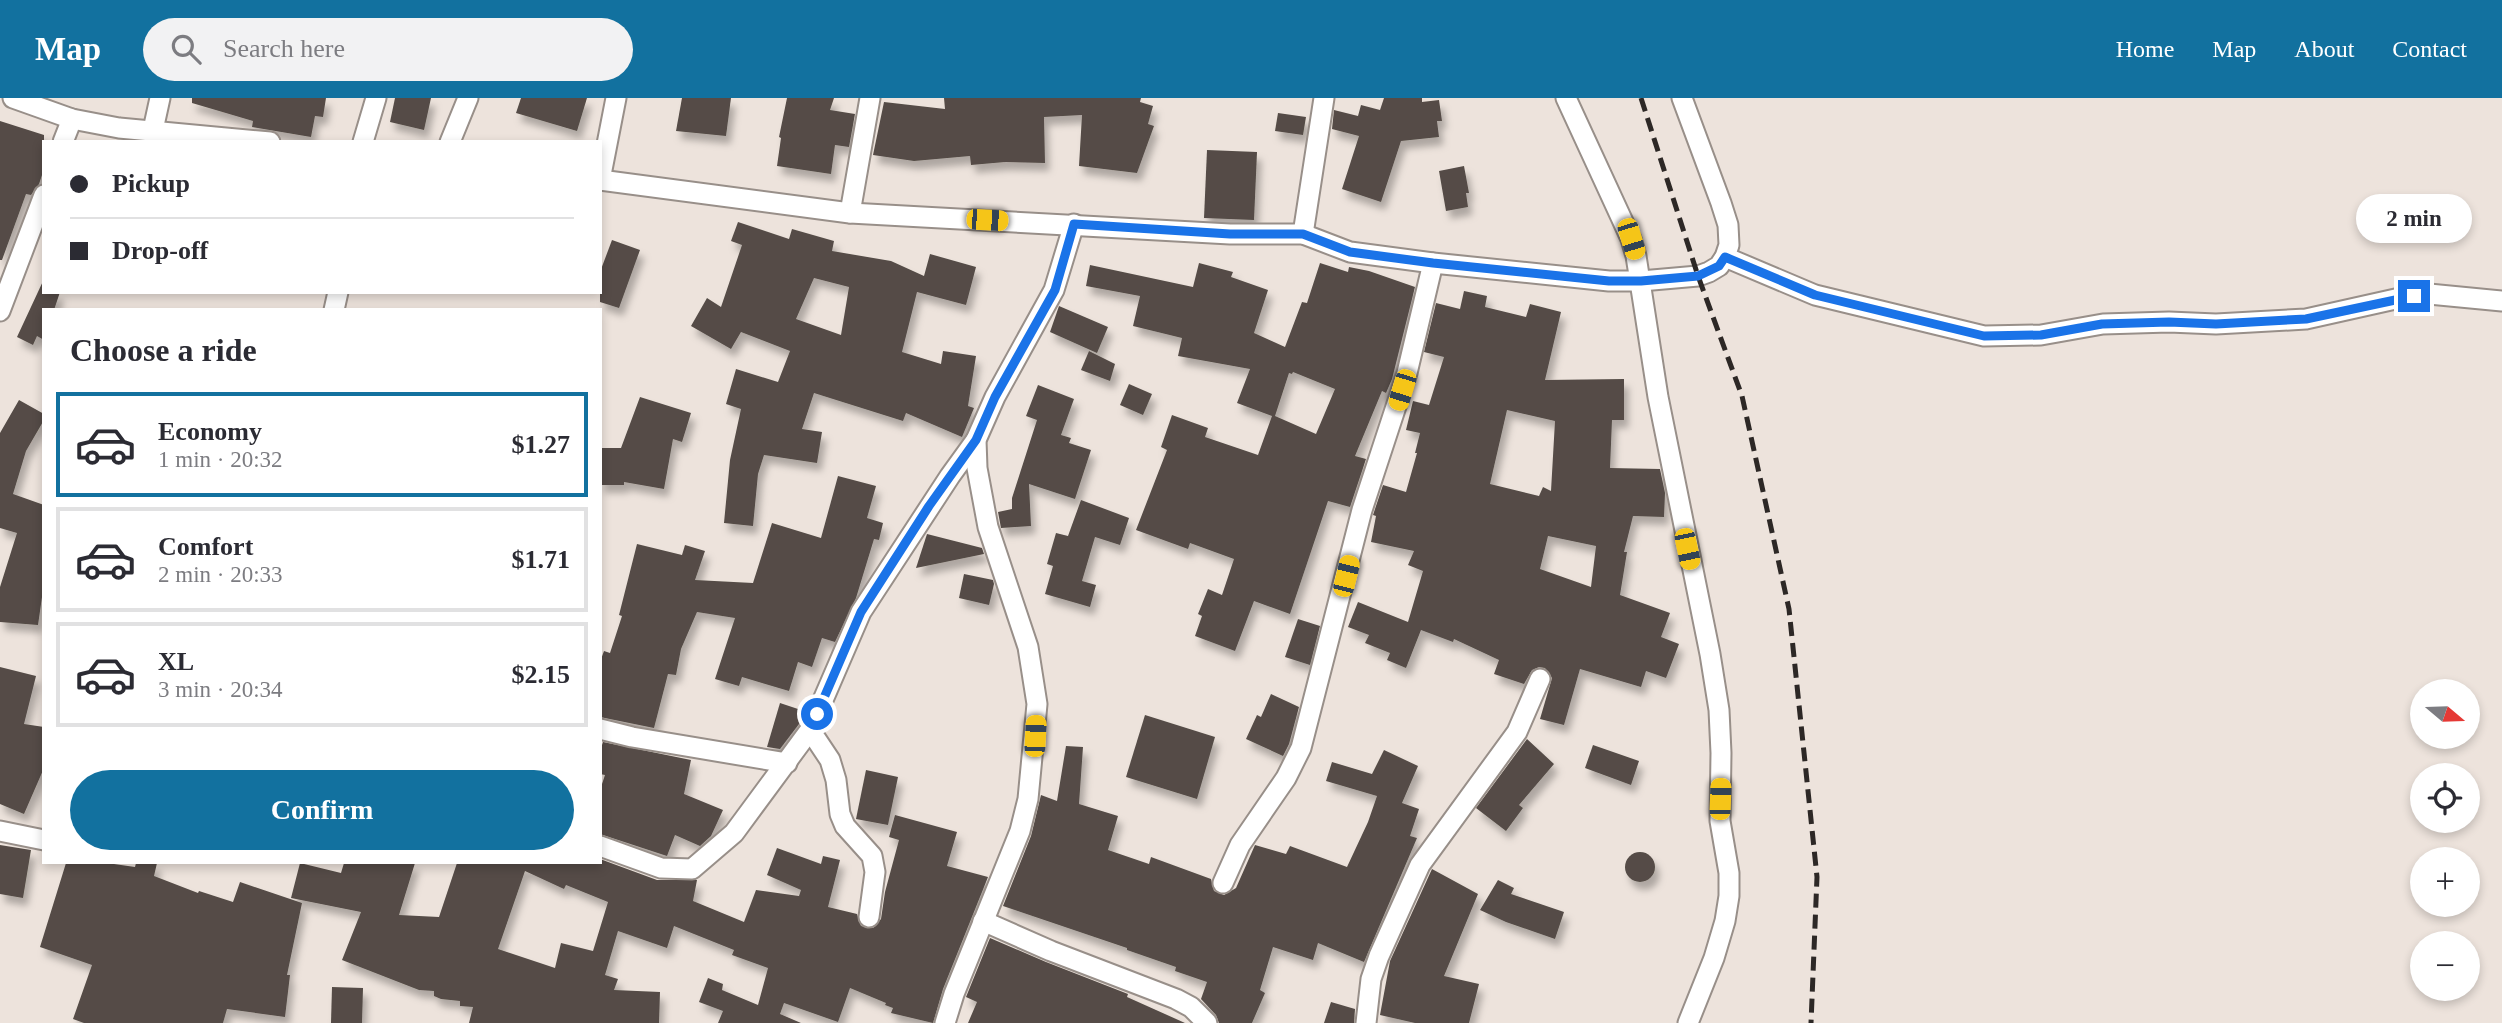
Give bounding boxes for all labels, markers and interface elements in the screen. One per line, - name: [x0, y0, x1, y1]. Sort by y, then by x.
- search box: [143, 18, 633, 81]
- icon: search: [167, 30, 205, 68]
- text: Map: [35, 31, 101, 67]
- text: Search here: [223, 34, 345, 63]
- text: Home: [2116, 36, 2174, 62]
- text: Map: [2212, 36, 2256, 62]
- text: About: [2294, 36, 2354, 62]
- text: Contact: [2392, 36, 2467, 62]
- text: Pickup: [112, 169, 190, 198]
- callout: 2 min: [2356, 194, 2472, 244]
- text: 2 min: [2386, 206, 2442, 231]
- car: [966, 208, 1009, 232]
- car: [1615, 216, 1648, 262]
- text: Drop-off: [112, 236, 208, 265]
- route end: [2398, 280, 2430, 312]
- text: Choose a ride: [70, 332, 257, 368]
- car: [1386, 367, 1419, 413]
- icon: car: [74, 413, 137, 476]
- text: Economy: [158, 417, 262, 446]
- text: $1.27: [512, 430, 570, 459]
- text: 1 min · 20:32: [158, 447, 283, 472]
- car: [1673, 526, 1702, 572]
- icon: car: [74, 528, 137, 591]
- text: Comfort: [158, 532, 253, 561]
- text: $1.71: [512, 545, 570, 574]
- car: [1331, 553, 1362, 599]
- text: 2 min · 20:33: [158, 562, 283, 587]
- icon: car: [74, 643, 137, 706]
- text: XL: [158, 647, 194, 676]
- text: $2.15: [512, 660, 570, 689]
- text: 3 min · 20:34: [158, 677, 283, 702]
- north arrow: [2410, 679, 2480, 749]
- map controls: [2410, 679, 2480, 1001]
- route start: [801, 698, 833, 730]
- car: [1024, 714, 1047, 758]
- button: locate: [2410, 763, 2480, 833]
- button: Confirm: [70, 770, 574, 850]
- car: [1709, 778, 1732, 820]
- button: +: [2410, 847, 2480, 917]
- button: −: [2410, 931, 2480, 1001]

